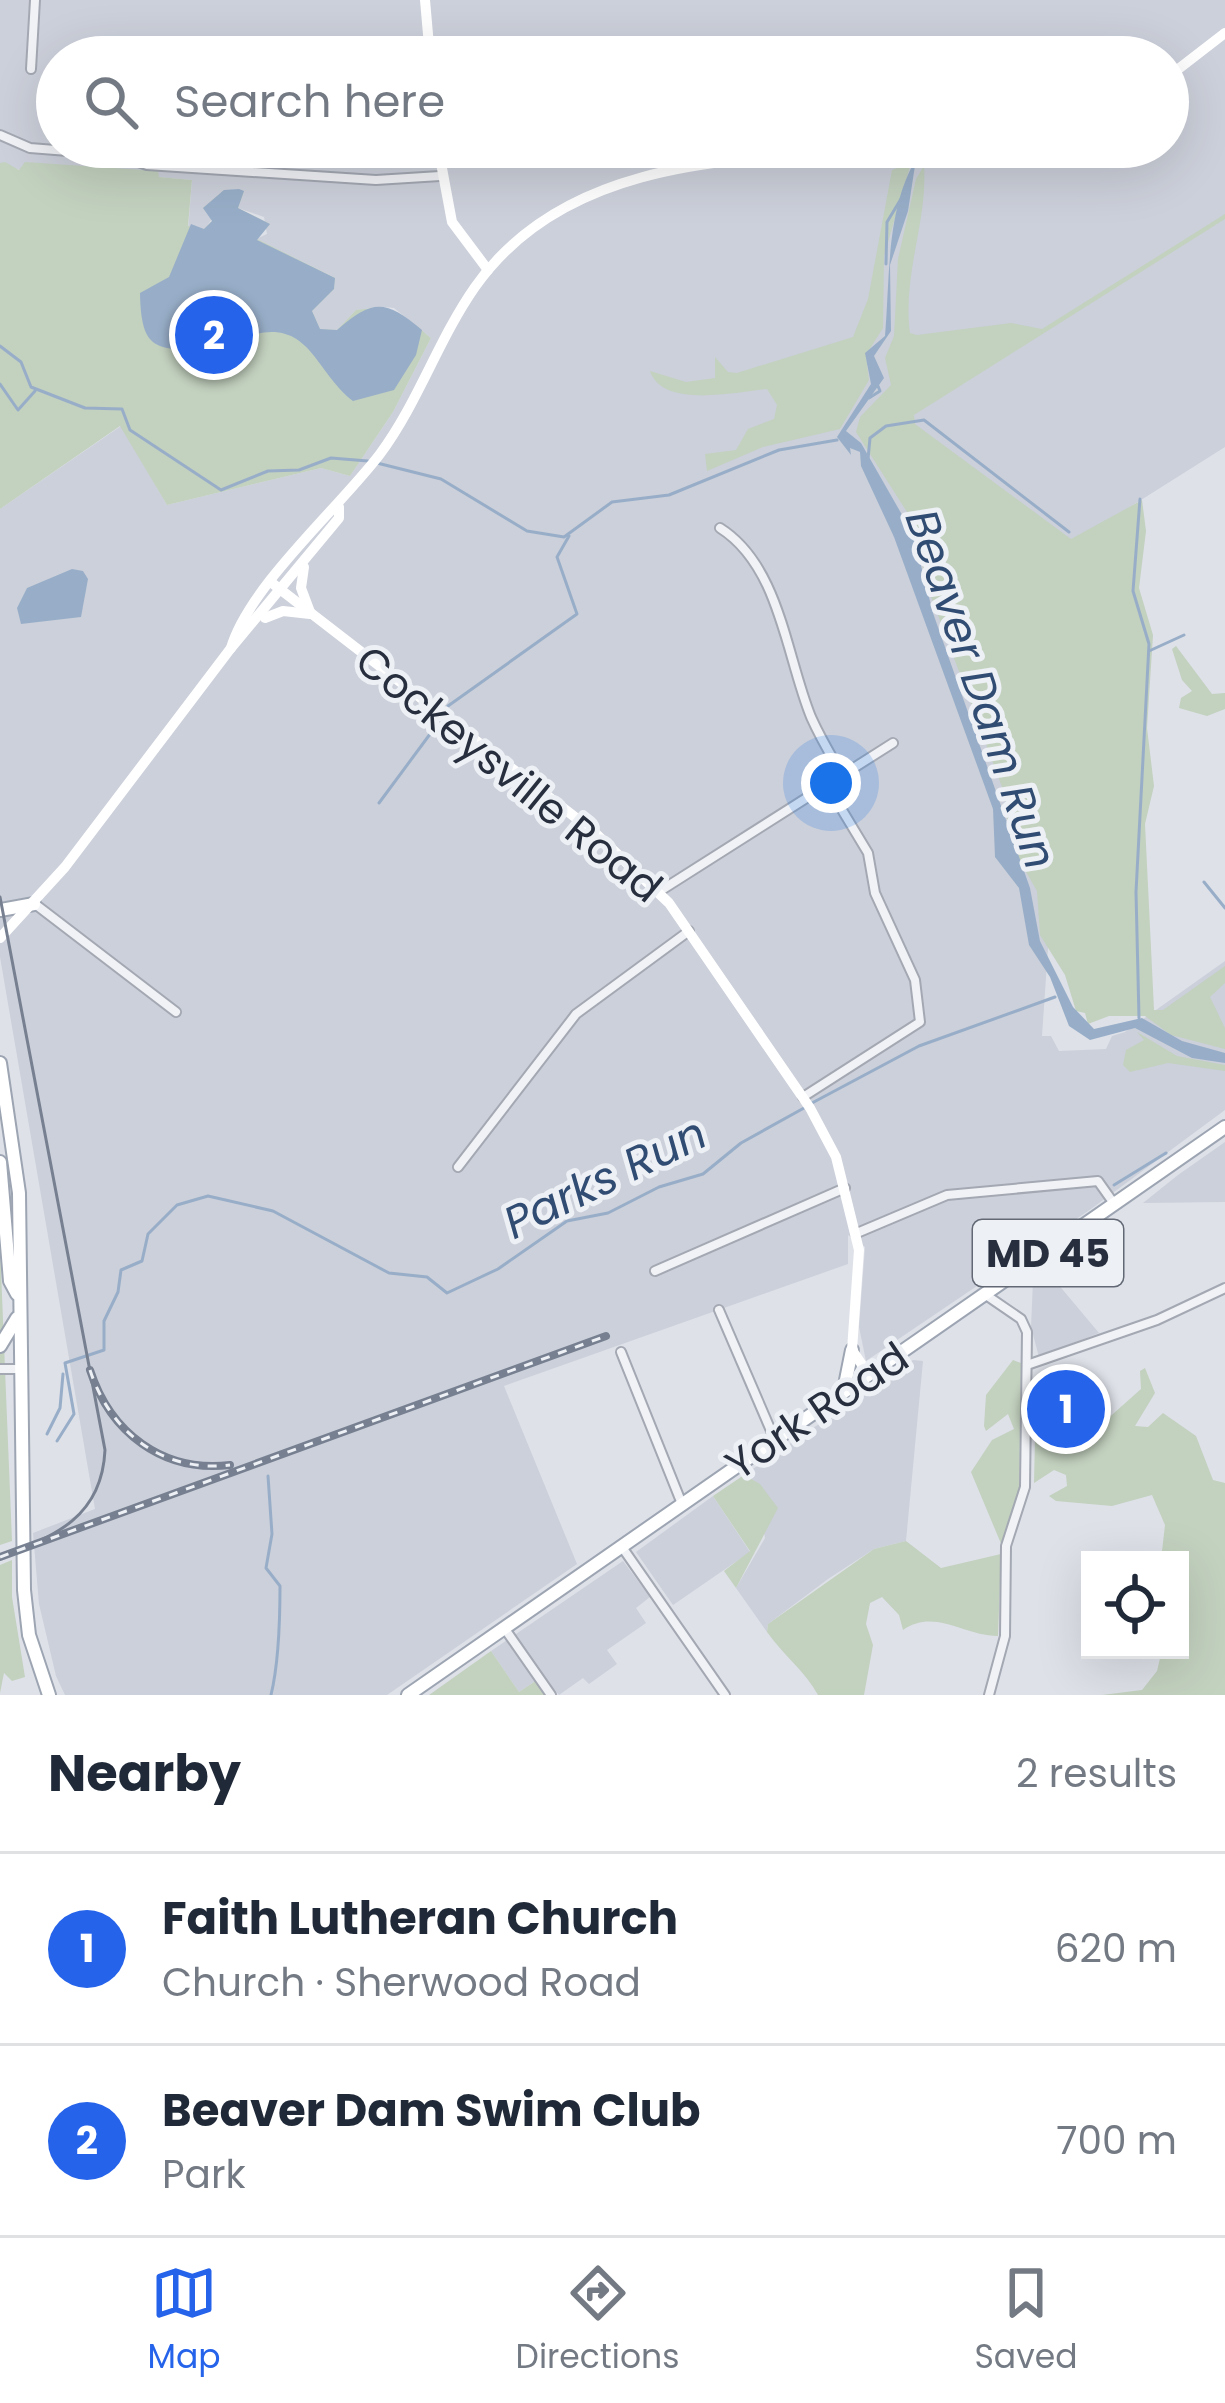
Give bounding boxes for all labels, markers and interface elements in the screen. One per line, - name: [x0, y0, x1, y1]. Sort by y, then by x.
- search box: [36, 36, 1189, 168]
- icon: search: [78, 69, 144, 135]
- text: Search here: [174, 70, 445, 133]
- pin: 2: [175, 290, 253, 380]
- water label: Beaver Dam Run: [890, 501, 1072, 877]
- street label: Cockeysville Road: [343, 632, 675, 916]
- your location: [801, 753, 861, 813]
- water label: Parks Run: [493, 1102, 717, 1254]
- road number: MD 45: [973, 1220, 1123, 1286]
- street label: York Road: [714, 1328, 920, 1494]
- pin: 1: [1027, 1364, 1105, 1454]
- map controls: [1081, 1551, 1189, 1659]
- button: locate: [1081, 1551, 1189, 1659]
- text: Nearby: [48, 1737, 241, 1809]
- text: 2 results: [1016, 1746, 1177, 1801]
- text: Faith Lutheran Church: [162, 1887, 678, 1950]
- text: 1: [80, 1921, 94, 1976]
- text: 620 m: [1055, 1921, 1177, 1976]
- text: Church · Sherwood Road: [162, 1955, 641, 2010]
- text: Beaver Dam Swim Club: [162, 2079, 701, 2142]
- text: 2: [76, 2113, 98, 2168]
- text: 700 m: [1056, 2113, 1177, 2168]
- text: Park: [162, 2147, 246, 2202]
- tab: Map: [148, 2260, 221, 2382]
- tab: Directions: [516, 2260, 679, 2382]
- tab: Saved: [975, 2260, 1077, 2382]

